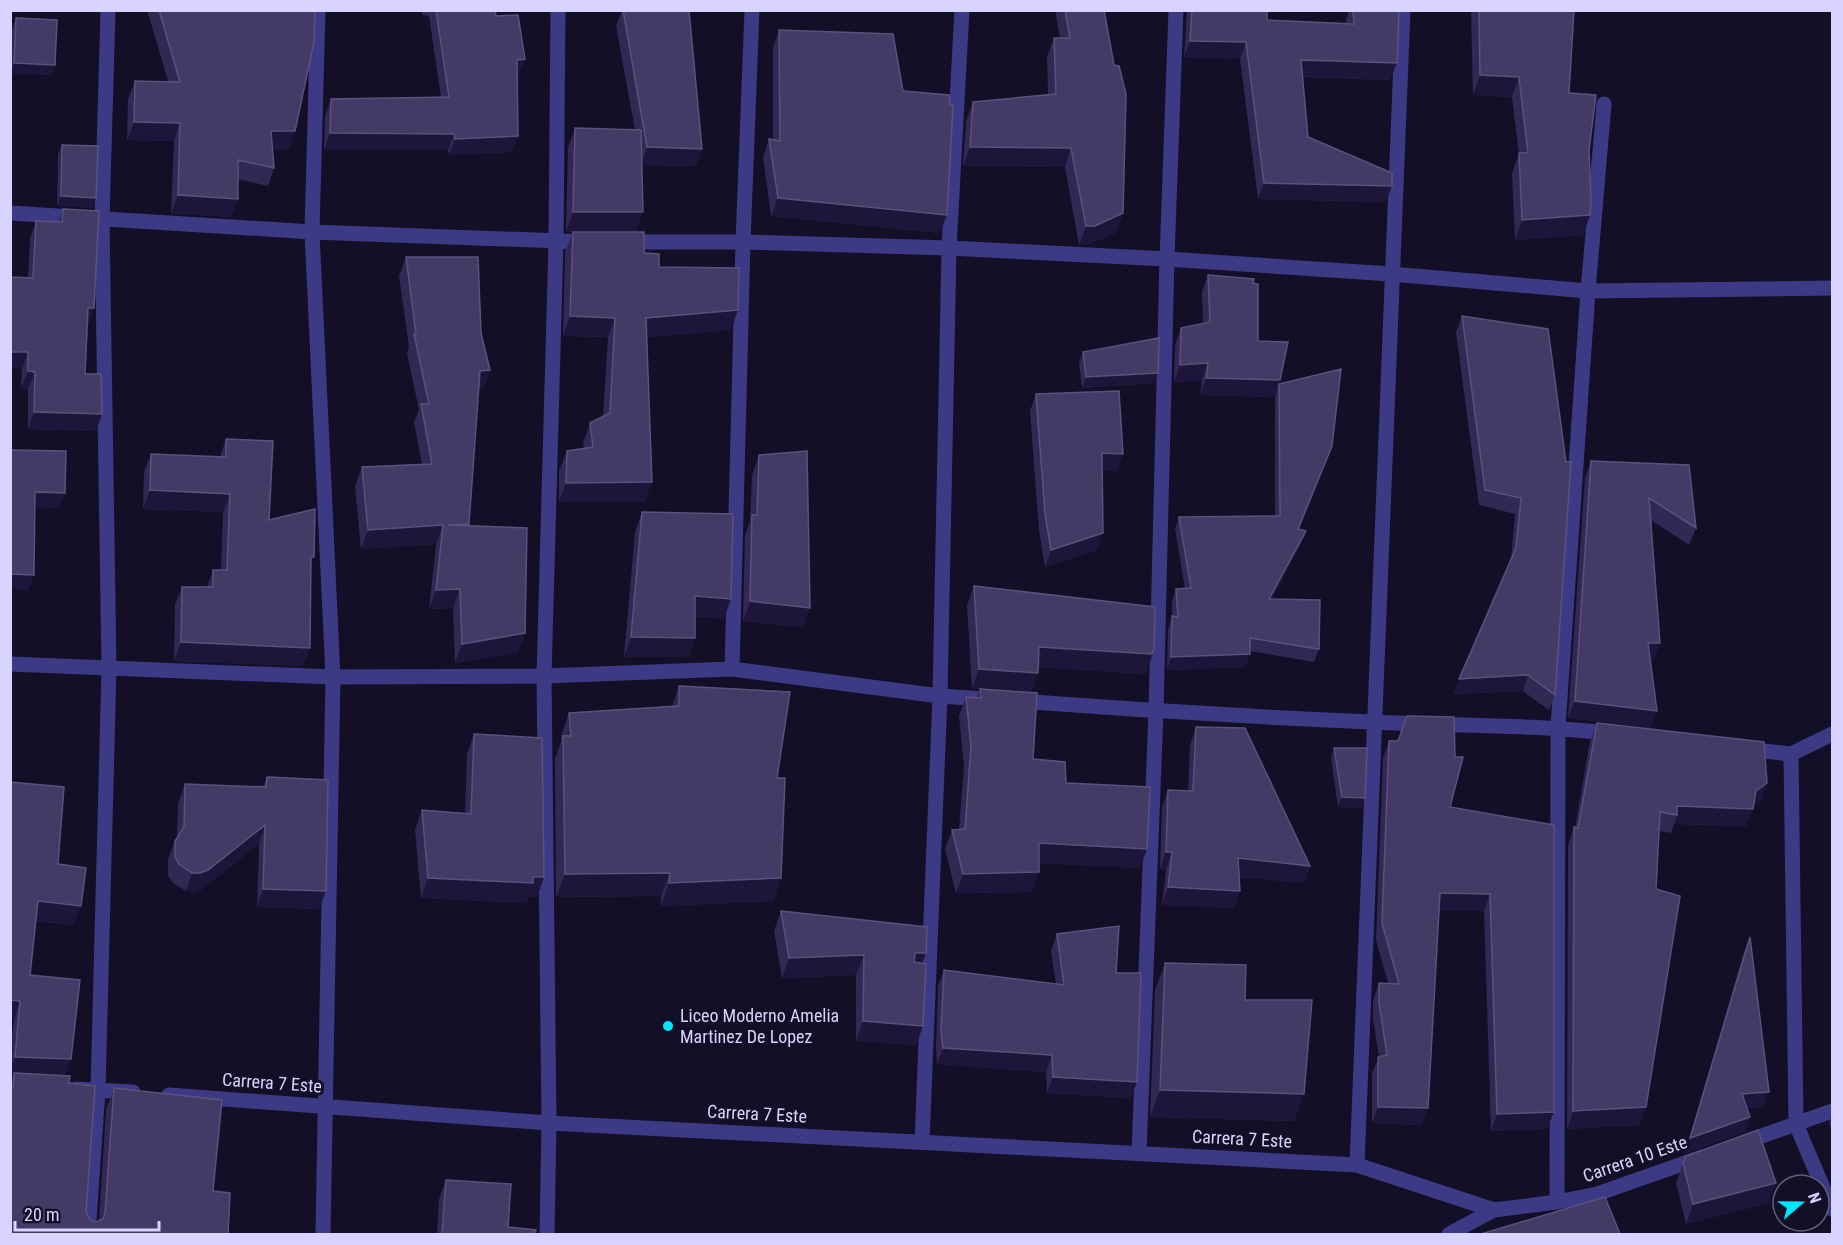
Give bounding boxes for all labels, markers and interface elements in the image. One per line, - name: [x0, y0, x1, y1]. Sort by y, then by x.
- place label: Liceo Moderno Amelia Martinez De Lopez: [680, 1005, 839, 1047]
- marker: Liceo Moderno Amelia Martinez De Lopez: [661, 1019, 675, 1033]
- street label: Carrera 7 Este: [221, 1069, 323, 1096]
- street label: Carrera 7 Este: [707, 1100, 807, 1127]
- street label: Carrera 7 Este: [1192, 1125, 1292, 1152]
- street label: Carrera 10 Este: [1580, 1131, 1690, 1186]
- north arrow: [1771, 1173, 1831, 1233]
- text: N: [1804, 1190, 1825, 1206]
- scale bar: [15, 1194, 159, 1232]
- text: 20 m: [24, 1204, 59, 1225]

